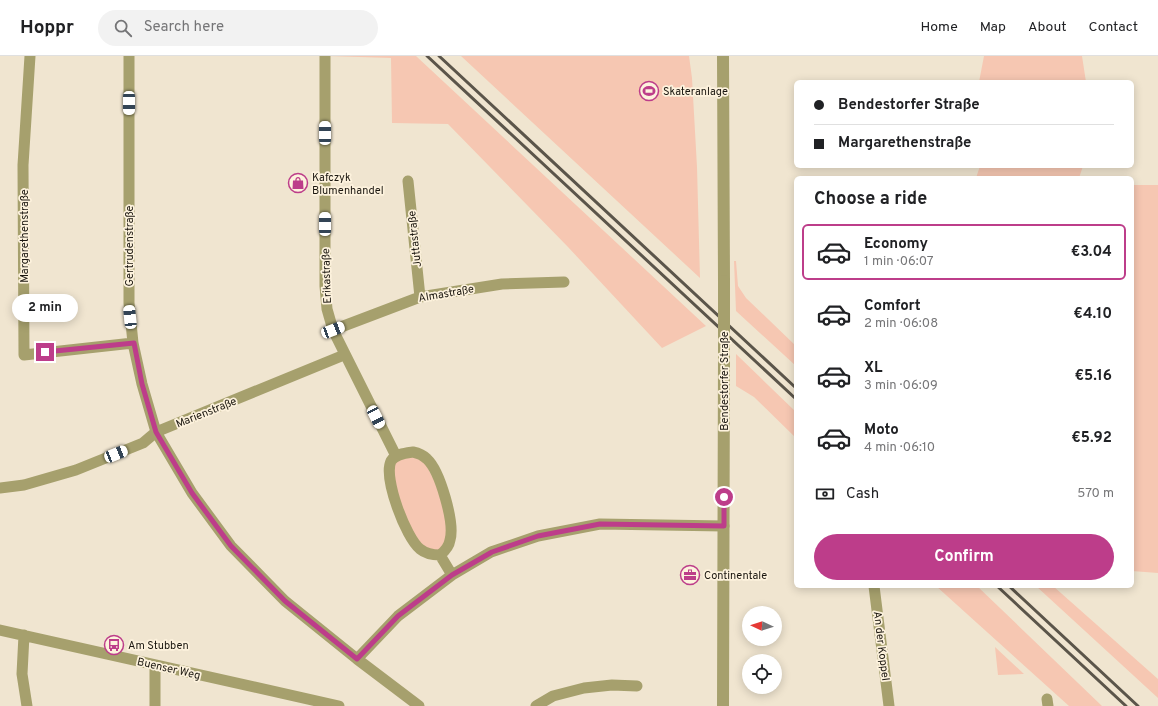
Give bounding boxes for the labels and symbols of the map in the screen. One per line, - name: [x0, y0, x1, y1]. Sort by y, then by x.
- sports icon: Skateranlage: [638, 80, 660, 102]
- place label: Skateranlage: [663, 85, 728, 99]
- car: [123, 91, 135, 115]
- car: [319, 121, 331, 145]
- place label: Kafczyk Blumenhandel: [312, 171, 384, 198]
- shop icon: Kafczyk Blumenhandel: [287, 172, 309, 194]
- street label: Margarethenstraße: [18, 189, 32, 283]
- street label: Gertrudenstraße: [123, 205, 137, 287]
- street label: Juttastraße: [405, 210, 425, 268]
- car: [319, 212, 331, 236]
- street label: Erikastraße: [319, 248, 335, 304]
- street label: Almastraße: [417, 282, 475, 306]
- callout: 2 min: [12, 294, 78, 322]
- car: [123, 304, 137, 330]
- car: [320, 320, 346, 340]
- street label: Bendestorfer Straße: [718, 331, 732, 431]
- route end: [36, 343, 54, 361]
- street label: Marienstraße: [174, 394, 239, 431]
- car: [365, 404, 387, 430]
- car: [103, 444, 129, 464]
- route start: [715, 488, 733, 506]
- office icon: Continentale: [679, 564, 701, 586]
- place label: Continentale: [704, 569, 767, 583]
- north arrow: [742, 606, 782, 646]
- street label: An der Koppel: [870, 611, 892, 682]
- bus stop icon: Am Stubben: [103, 634, 125, 656]
- place label: Am Stubben: [128, 639, 189, 653]
- street label: Buenser Weg: [136, 655, 202, 683]

